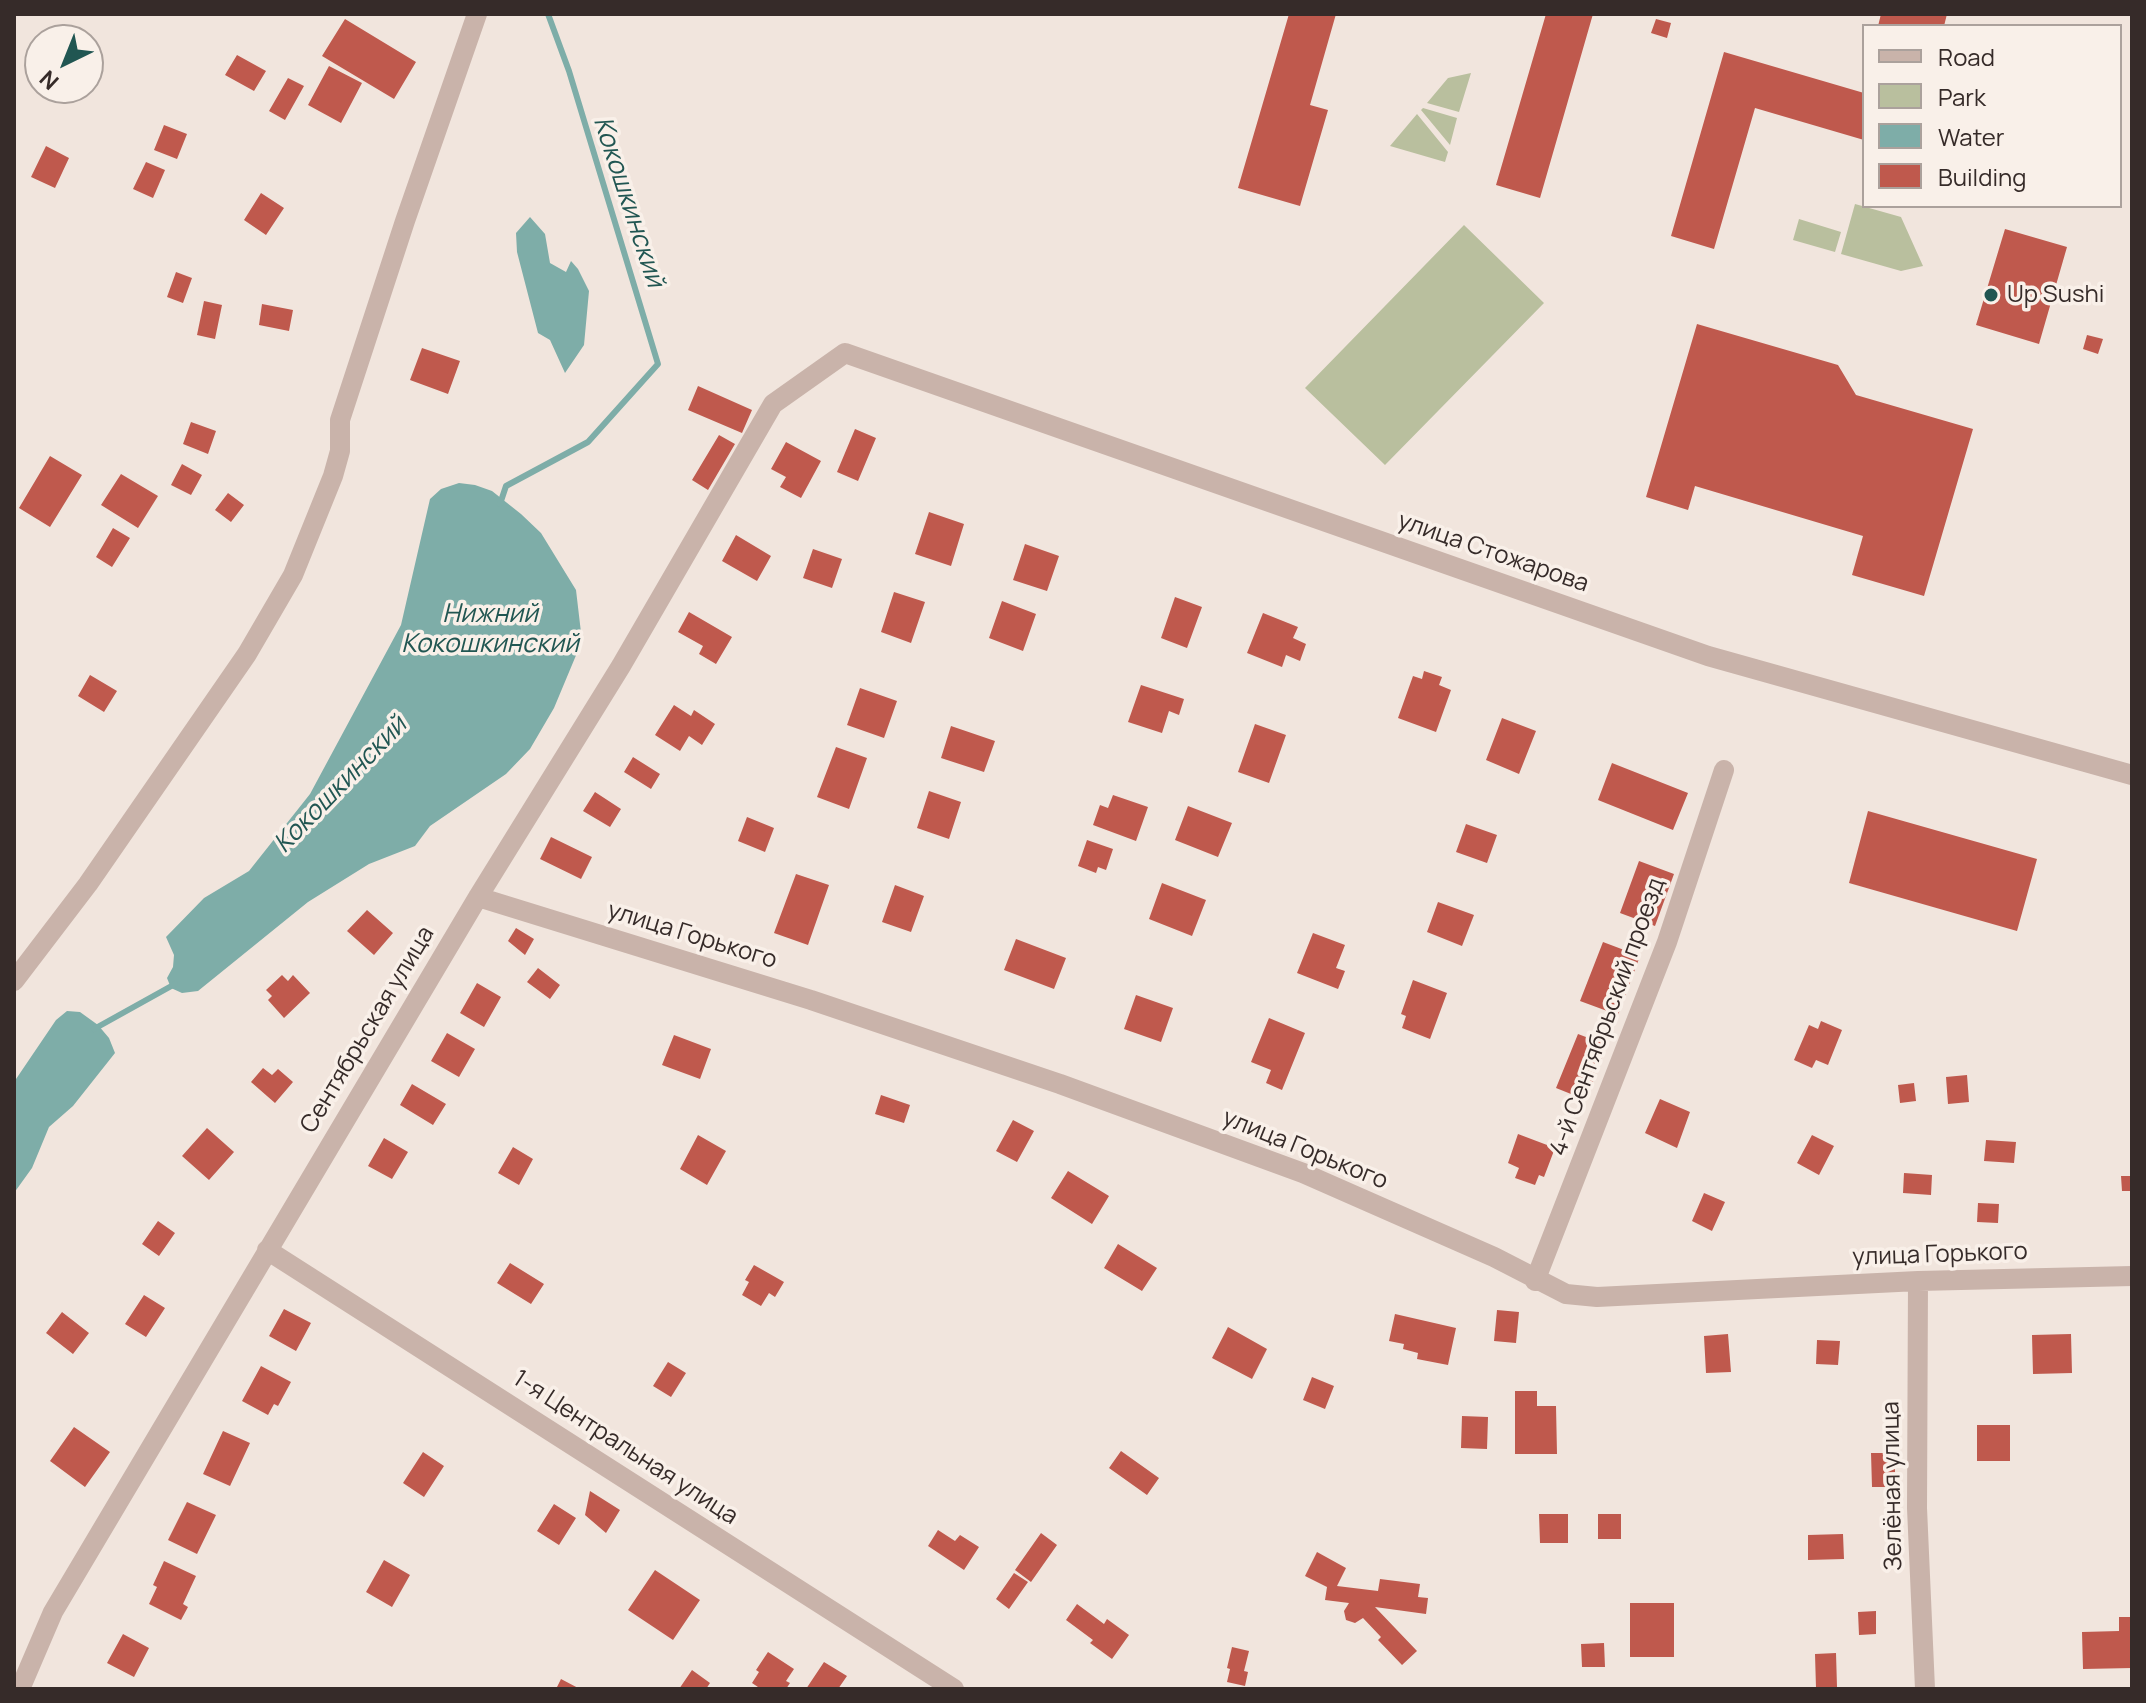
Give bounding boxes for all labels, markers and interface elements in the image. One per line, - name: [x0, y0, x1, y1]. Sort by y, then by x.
- north arrow: [24, 24, 104, 104]
- legend: [1862, 24, 2122, 208]
- text: Road: [1938, 40, 1995, 73]
- text: N: [33, 64, 65, 96]
- text: Park: [1938, 80, 1986, 113]
- water label: Кокошкинский: [586, 113, 670, 291]
- text: Water: [1938, 120, 2005, 153]
- text: Building: [1938, 160, 2026, 193]
- place label: Up Sushi: [2007, 281, 2104, 309]
- marker: Up Sushi: [1982, 286, 2000, 304]
- street label: улица Стожарова: [1394, 507, 1592, 599]
- water label: Нижний Кокошкинский: [401, 599, 579, 660]
- water label: Кокошкинский: [268, 710, 414, 860]
- street label: 4-й Сентябрьский проезд: [1544, 874, 1672, 1160]
- street label: улица Горького: [604, 897, 780, 975]
- street label: Сентябрьская улица: [295, 922, 441, 1138]
- street label: улица Горького: [1218, 1104, 1392, 1196]
- street label: улица Горького: [1852, 1238, 2028, 1272]
- street label: 1-я Центральная улица: [507, 1365, 743, 1531]
- street label: Зелёная улица: [1877, 1401, 1909, 1571]

